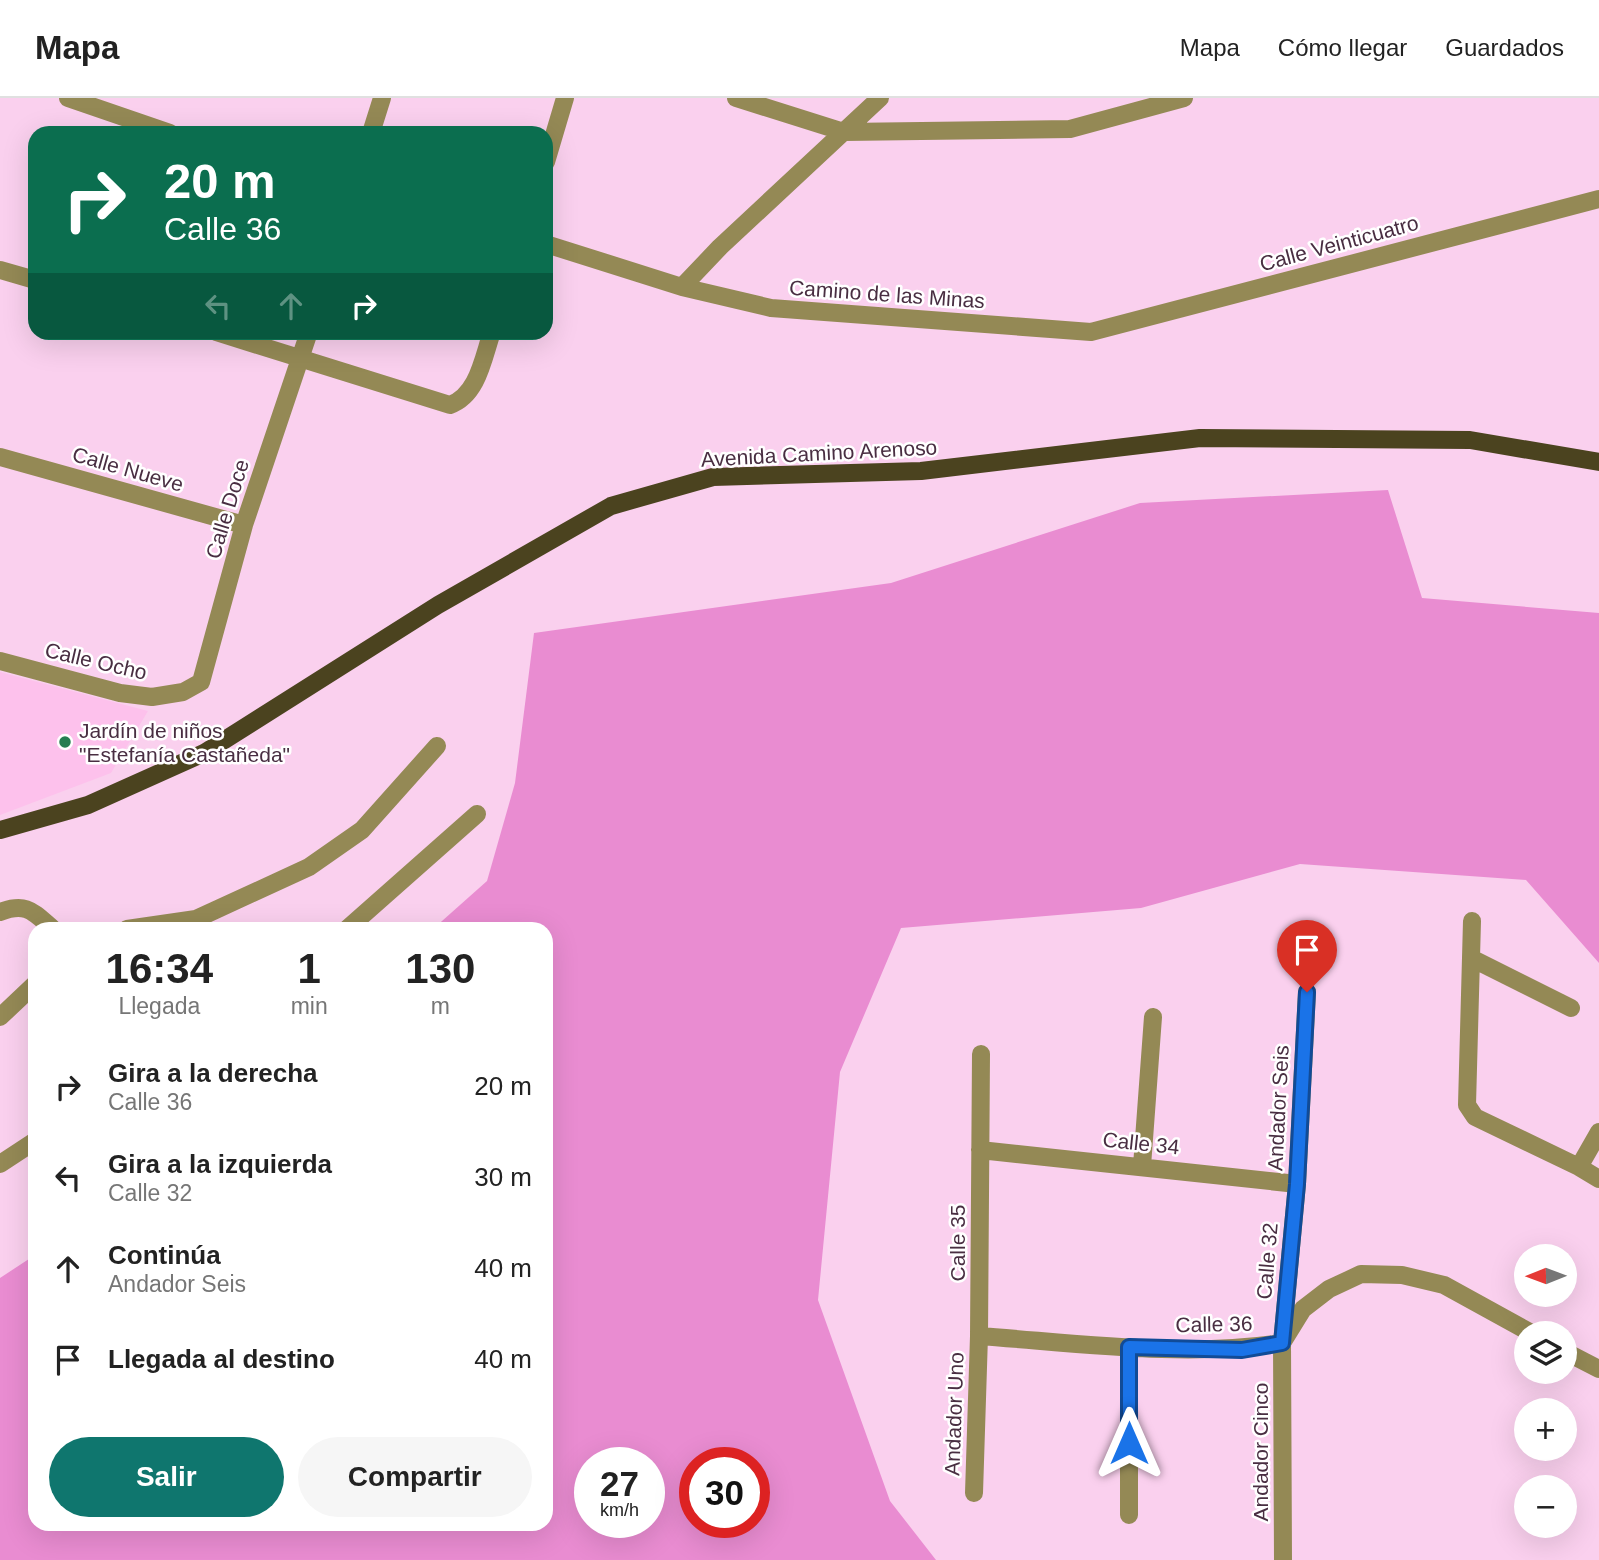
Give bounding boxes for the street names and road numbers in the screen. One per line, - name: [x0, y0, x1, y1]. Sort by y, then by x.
- street label: Calle Veinticuatro: [1257, 211, 1421, 275]
- street label: Camino de las Minas: [788, 276, 986, 312]
- street label: Avenida Camino Arenoso: [700, 435, 938, 471]
- street label: Calle Nueve: [70, 442, 186, 496]
- street label: Calle Doce: [201, 457, 253, 561]
- street label: Calle Ocho: [43, 638, 149, 684]
- street label: Andador Seis: [1263, 1044, 1293, 1172]
- street label: Calle 34: [1101, 1128, 1181, 1158]
- street label: Calle 35: [946, 1204, 969, 1282]
- street label: Calle 32: [1252, 1222, 1282, 1300]
- street label: Calle 36: [1175, 1312, 1253, 1336]
- street label: Andador Uno: [940, 1352, 968, 1476]
- street label: Andador Cinco: [1249, 1383, 1272, 1521]

